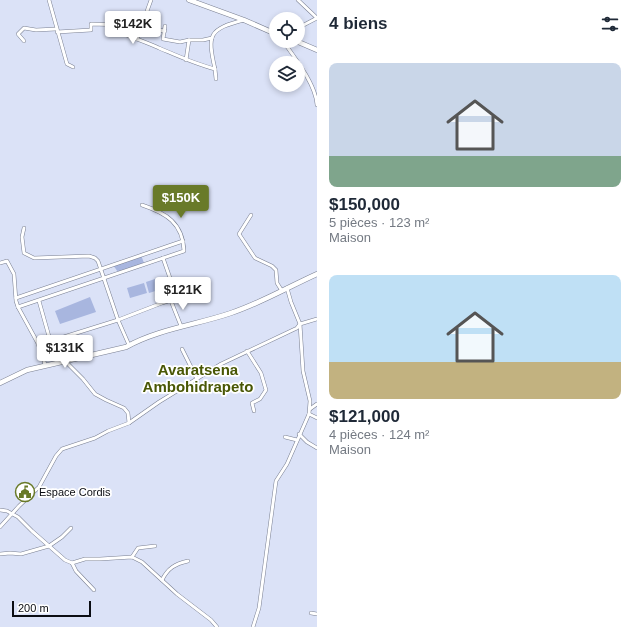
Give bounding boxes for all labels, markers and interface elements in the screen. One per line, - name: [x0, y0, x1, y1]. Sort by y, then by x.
- pin: $142K: [105, 11, 161, 45]
- map controls: [269, 12, 305, 92]
- button: locate: [269, 12, 305, 48]
- icon: filters: [599, 13, 621, 35]
- text: 4 biens: [329, 14, 388, 33]
- text: $142K: [114, 16, 152, 31]
- button: layers: [269, 56, 305, 92]
- icon: home: [439, 89, 511, 161]
- pin: $150K: [153, 185, 209, 219]
- text: $150K: [162, 190, 200, 205]
- text: $150,000: [329, 195, 400, 214]
- text: 5 pièces · 123 m²: [329, 215, 429, 230]
- text: Maison: [329, 230, 371, 245]
- pin: $121K: [155, 277, 211, 311]
- text: $121K: [164, 282, 202, 297]
- icon: home: [439, 301, 511, 373]
- pin: $131K: [37, 335, 93, 369]
- text: $131K: [46, 340, 84, 355]
- district label: Avaratsena Ambohidrapeto: [143, 361, 253, 395]
- text: $121,000: [329, 407, 400, 426]
- text: 4 pièces · 124 m²: [329, 427, 429, 442]
- text: Maison: [329, 442, 371, 457]
- public building icon: Espace Cordis: [14, 481, 36, 503]
- place label: Espace Cordis: [39, 486, 111, 498]
- scale bar: [12, 599, 91, 618]
- text: 200 m: [18, 602, 49, 614]

